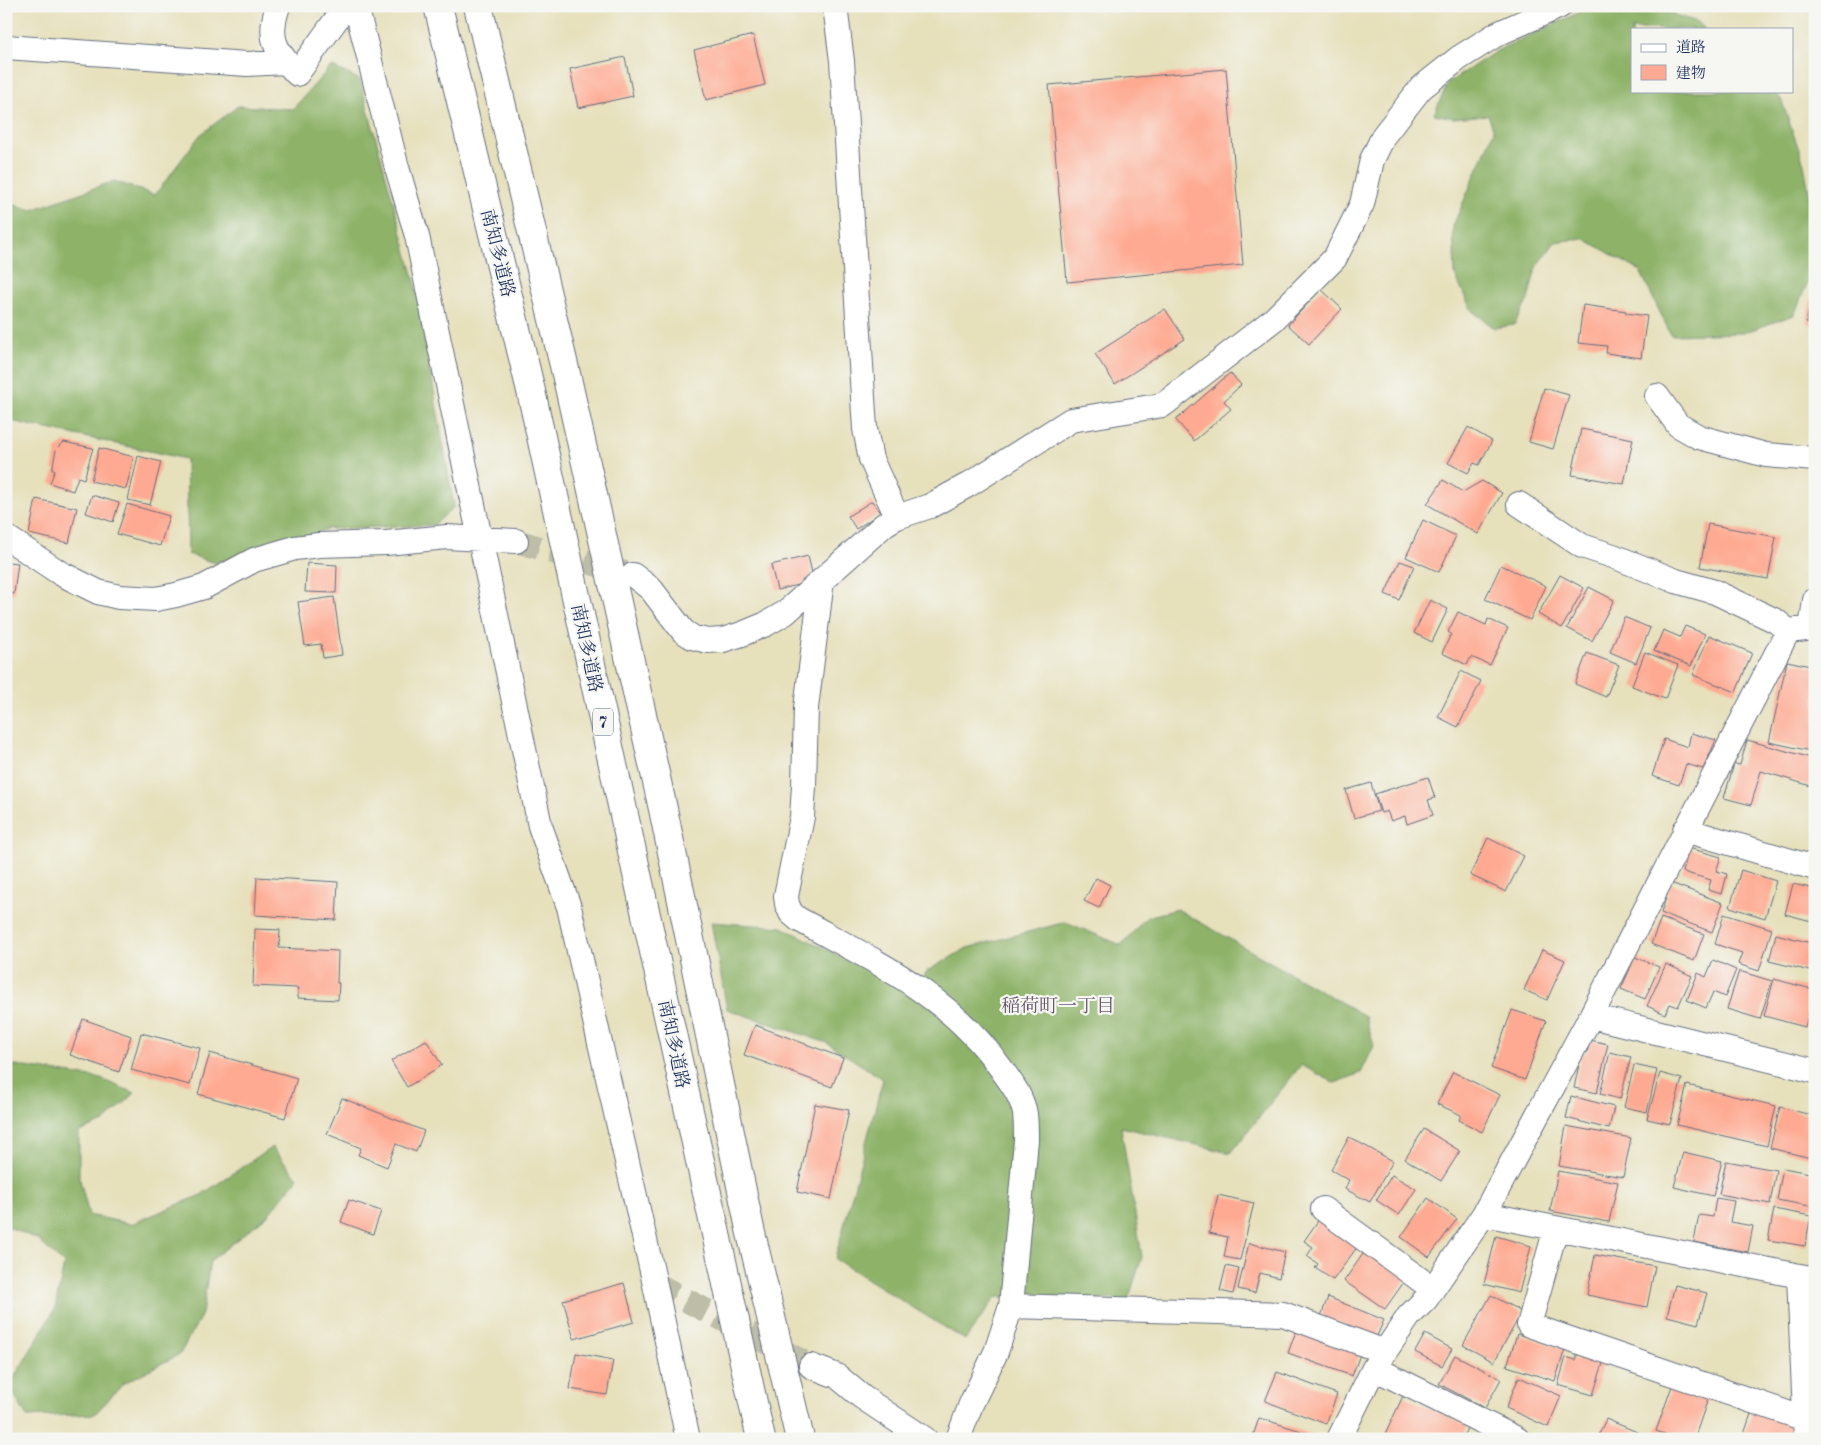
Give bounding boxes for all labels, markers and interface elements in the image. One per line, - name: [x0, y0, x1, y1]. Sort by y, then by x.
- legend: [1631, 28, 1794, 92]
- text: 道路: [1676, 39, 1706, 56]
- text: 建物: [1676, 65, 1706, 82]
- street label: 南知多道路: [477, 207, 519, 299]
- street label: 南知多道路: [568, 602, 606, 694]
- road number: 7: [593, 709, 613, 736]
- district label: 稲荷町一丁目: [1001, 996, 1115, 1017]
- street label: 南知多道路: [655, 998, 693, 1090]

